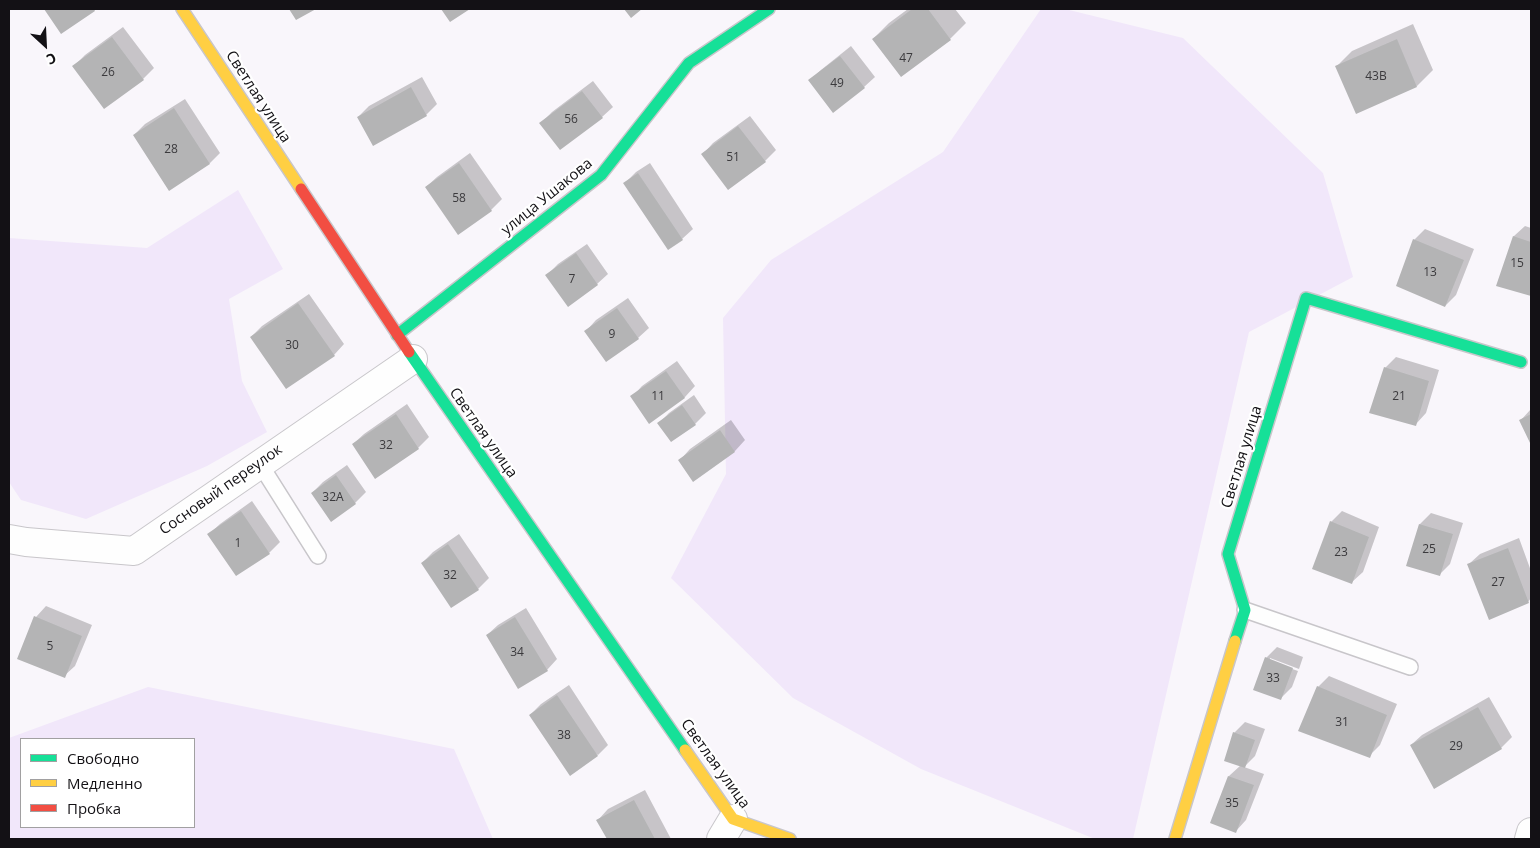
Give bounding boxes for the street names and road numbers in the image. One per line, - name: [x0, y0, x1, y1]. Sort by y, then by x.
- street label: Светлая улица: [222, 48, 294, 146]
- street label: улица Ушакова: [498, 155, 596, 239]
- street label: Светлая улица: [445, 384, 521, 482]
- street label: Светлая улица: [1218, 404, 1266, 510]
- street label: Сосновый переулок: [156, 441, 286, 539]
- street label: Светлая улица: [677, 716, 753, 812]

